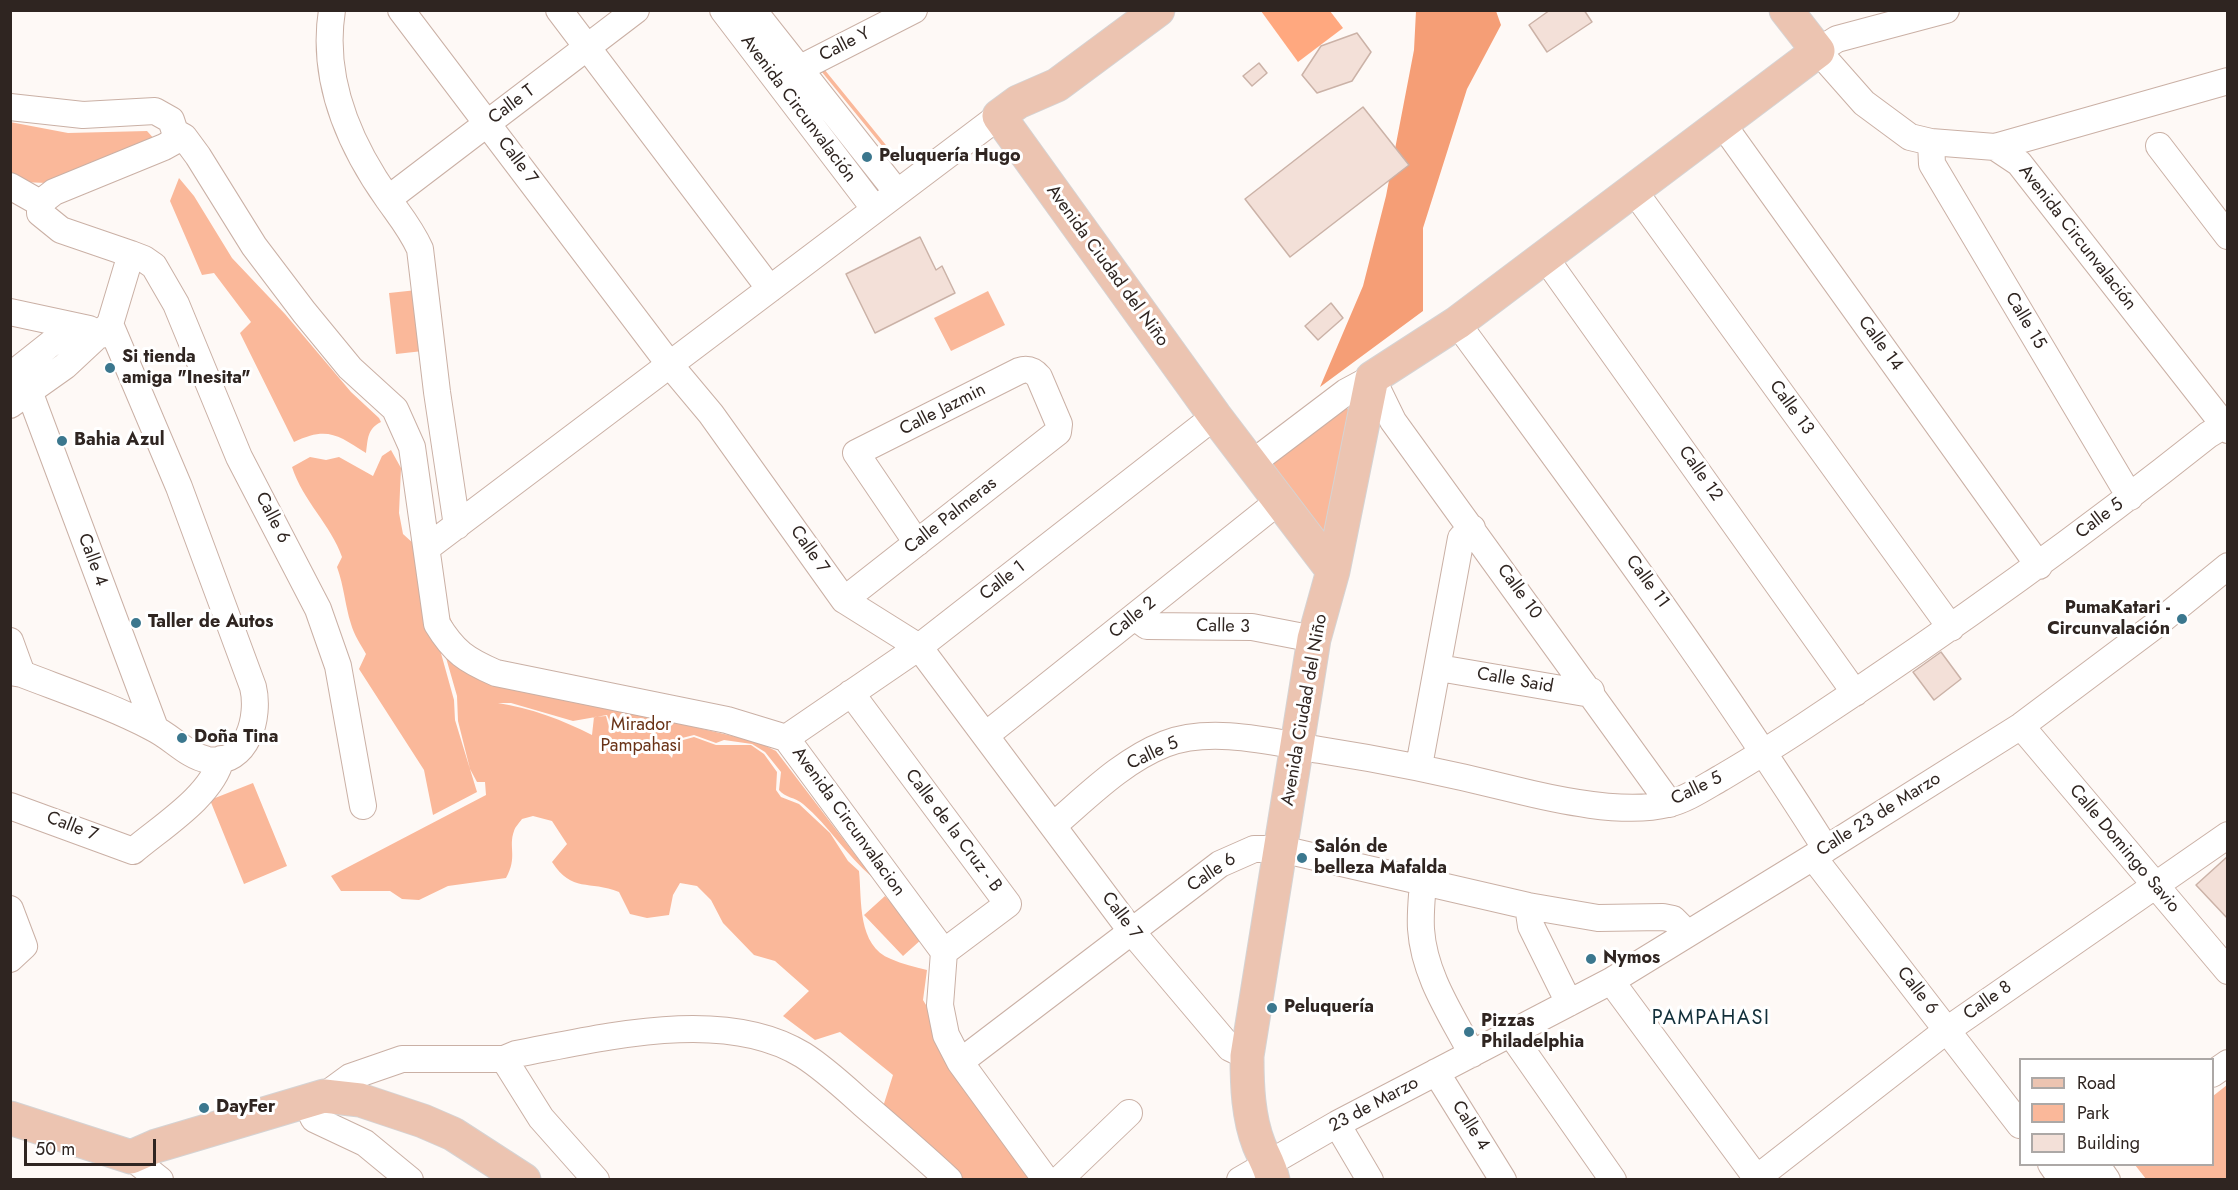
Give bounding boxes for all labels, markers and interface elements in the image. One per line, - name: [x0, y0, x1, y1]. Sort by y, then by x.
- street label: Calle Y: [816, 23, 874, 67]
- street label: Avenida Circunvalación: [736, 31, 860, 187]
- street label: Calle T: [485, 81, 539, 129]
- street label: Calle 7: [492, 133, 542, 189]
- place label: Peluquería Hugo: [879, 146, 1021, 168]
- marker: Peluquería Hugo: [860, 150, 874, 164]
- street label: Avenida Circunvalación: [2014, 161, 2140, 315]
- street label: Avenida Ciudad del Niño: [1041, 181, 1173, 351]
- street label: Calle 15: [2000, 289, 2050, 353]
- street label: Calle 14: [1853, 312, 1907, 376]
- place label: Si tienda amiga "Inesita": [122, 347, 251, 389]
- marker: Si tienda amiga "Inesita": [103, 361, 117, 375]
- street label: Calle 13: [1764, 377, 1818, 439]
- street label: Calle Jazmin: [897, 379, 989, 441]
- place label: Bahia Azul: [74, 430, 165, 452]
- marker: Bahia Azul: [55, 434, 69, 448]
- street label: Calle 12: [1673, 442, 1727, 506]
- street label: Calle Palmeras: [900, 473, 1002, 559]
- street label: Calle 6: [250, 489, 294, 547]
- street label: Calle 5: [2072, 494, 2128, 544]
- street label: Calle 7: [785, 522, 833, 578]
- street label: Calle 4: [73, 531, 111, 589]
- street label: Calle 11: [1621, 551, 1673, 613]
- street label: Calle 1: [976, 556, 1030, 606]
- street label: Calle 10: [1492, 560, 1546, 624]
- street label: Calle 2: [1105, 593, 1161, 643]
- place label: PumaKatari - Circunvalación: [2047, 598, 2170, 640]
- place label: Taller de Autos: [148, 612, 273, 634]
- street label: Avenida Ciudad del Niño: [1277, 612, 1333, 808]
- marker: PumaKatari - Circunvalación: [2175, 612, 2189, 626]
- marker: Taller de Autos: [129, 616, 143, 630]
- street label: Calle 3: [1196, 616, 1250, 638]
- street label: Calle Said: [1475, 664, 1555, 698]
- park label: Mirador Pampahasi: [601, 715, 681, 758]
- place label: Doña Tina: [194, 727, 278, 749]
- marker: Doña Tina: [175, 731, 189, 745]
- street label: Calle 5: [1124, 733, 1182, 775]
- street label: Avenida Circunvalacion: [787, 743, 909, 901]
- street label: Calle de la Cruz - B: [900, 765, 1006, 897]
- street label: Calle 5: [1668, 767, 1726, 811]
- street label: Calle 23 de Marzo: [1813, 768, 1945, 862]
- street label: Calle Domingo Savio: [2064, 781, 2184, 917]
- street label: Calle 7: [43, 807, 101, 847]
- place label: Salón de belleza Mafalda: [1314, 837, 1447, 880]
- street label: Calle 6: [1183, 849, 1241, 897]
- marker: Salón de belleza Mafalda: [1295, 851, 1309, 865]
- street label: Calle 7: [1096, 888, 1146, 944]
- place label: Nymos: [1603, 948, 1660, 970]
- marker: Nymos: [1584, 952, 1598, 966]
- street label: Calle 6: [1892, 963, 1942, 1019]
- street label: Calle 8: [1960, 977, 2016, 1025]
- place label: Peluquería: [1284, 997, 1374, 1019]
- marker: Peluquería: [1265, 1001, 1279, 1015]
- district label: PAMPAHASI: [1652, 1007, 1770, 1031]
- place label: Pizzas Philadelphia: [1481, 1011, 1584, 1054]
- marker: Pizzas Philadelphia: [1462, 1025, 1476, 1039]
- legend: [2019, 1058, 2214, 1166]
- text: Road: [2077, 1070, 2116, 1096]
- street label: 23 de Marzo: [1326, 1072, 1422, 1138]
- place label: DayFer: [216, 1097, 275, 1119]
- street label: Calle 4: [1446, 1097, 1494, 1155]
- text: Park: [2077, 1100, 2109, 1126]
- marker: DayFer: [197, 1101, 211, 1115]
- scale bar: [27, 1127, 159, 1165]
- text: Building: [2077, 1130, 2140, 1156]
- text: 50 m: [35, 1136, 75, 1162]

